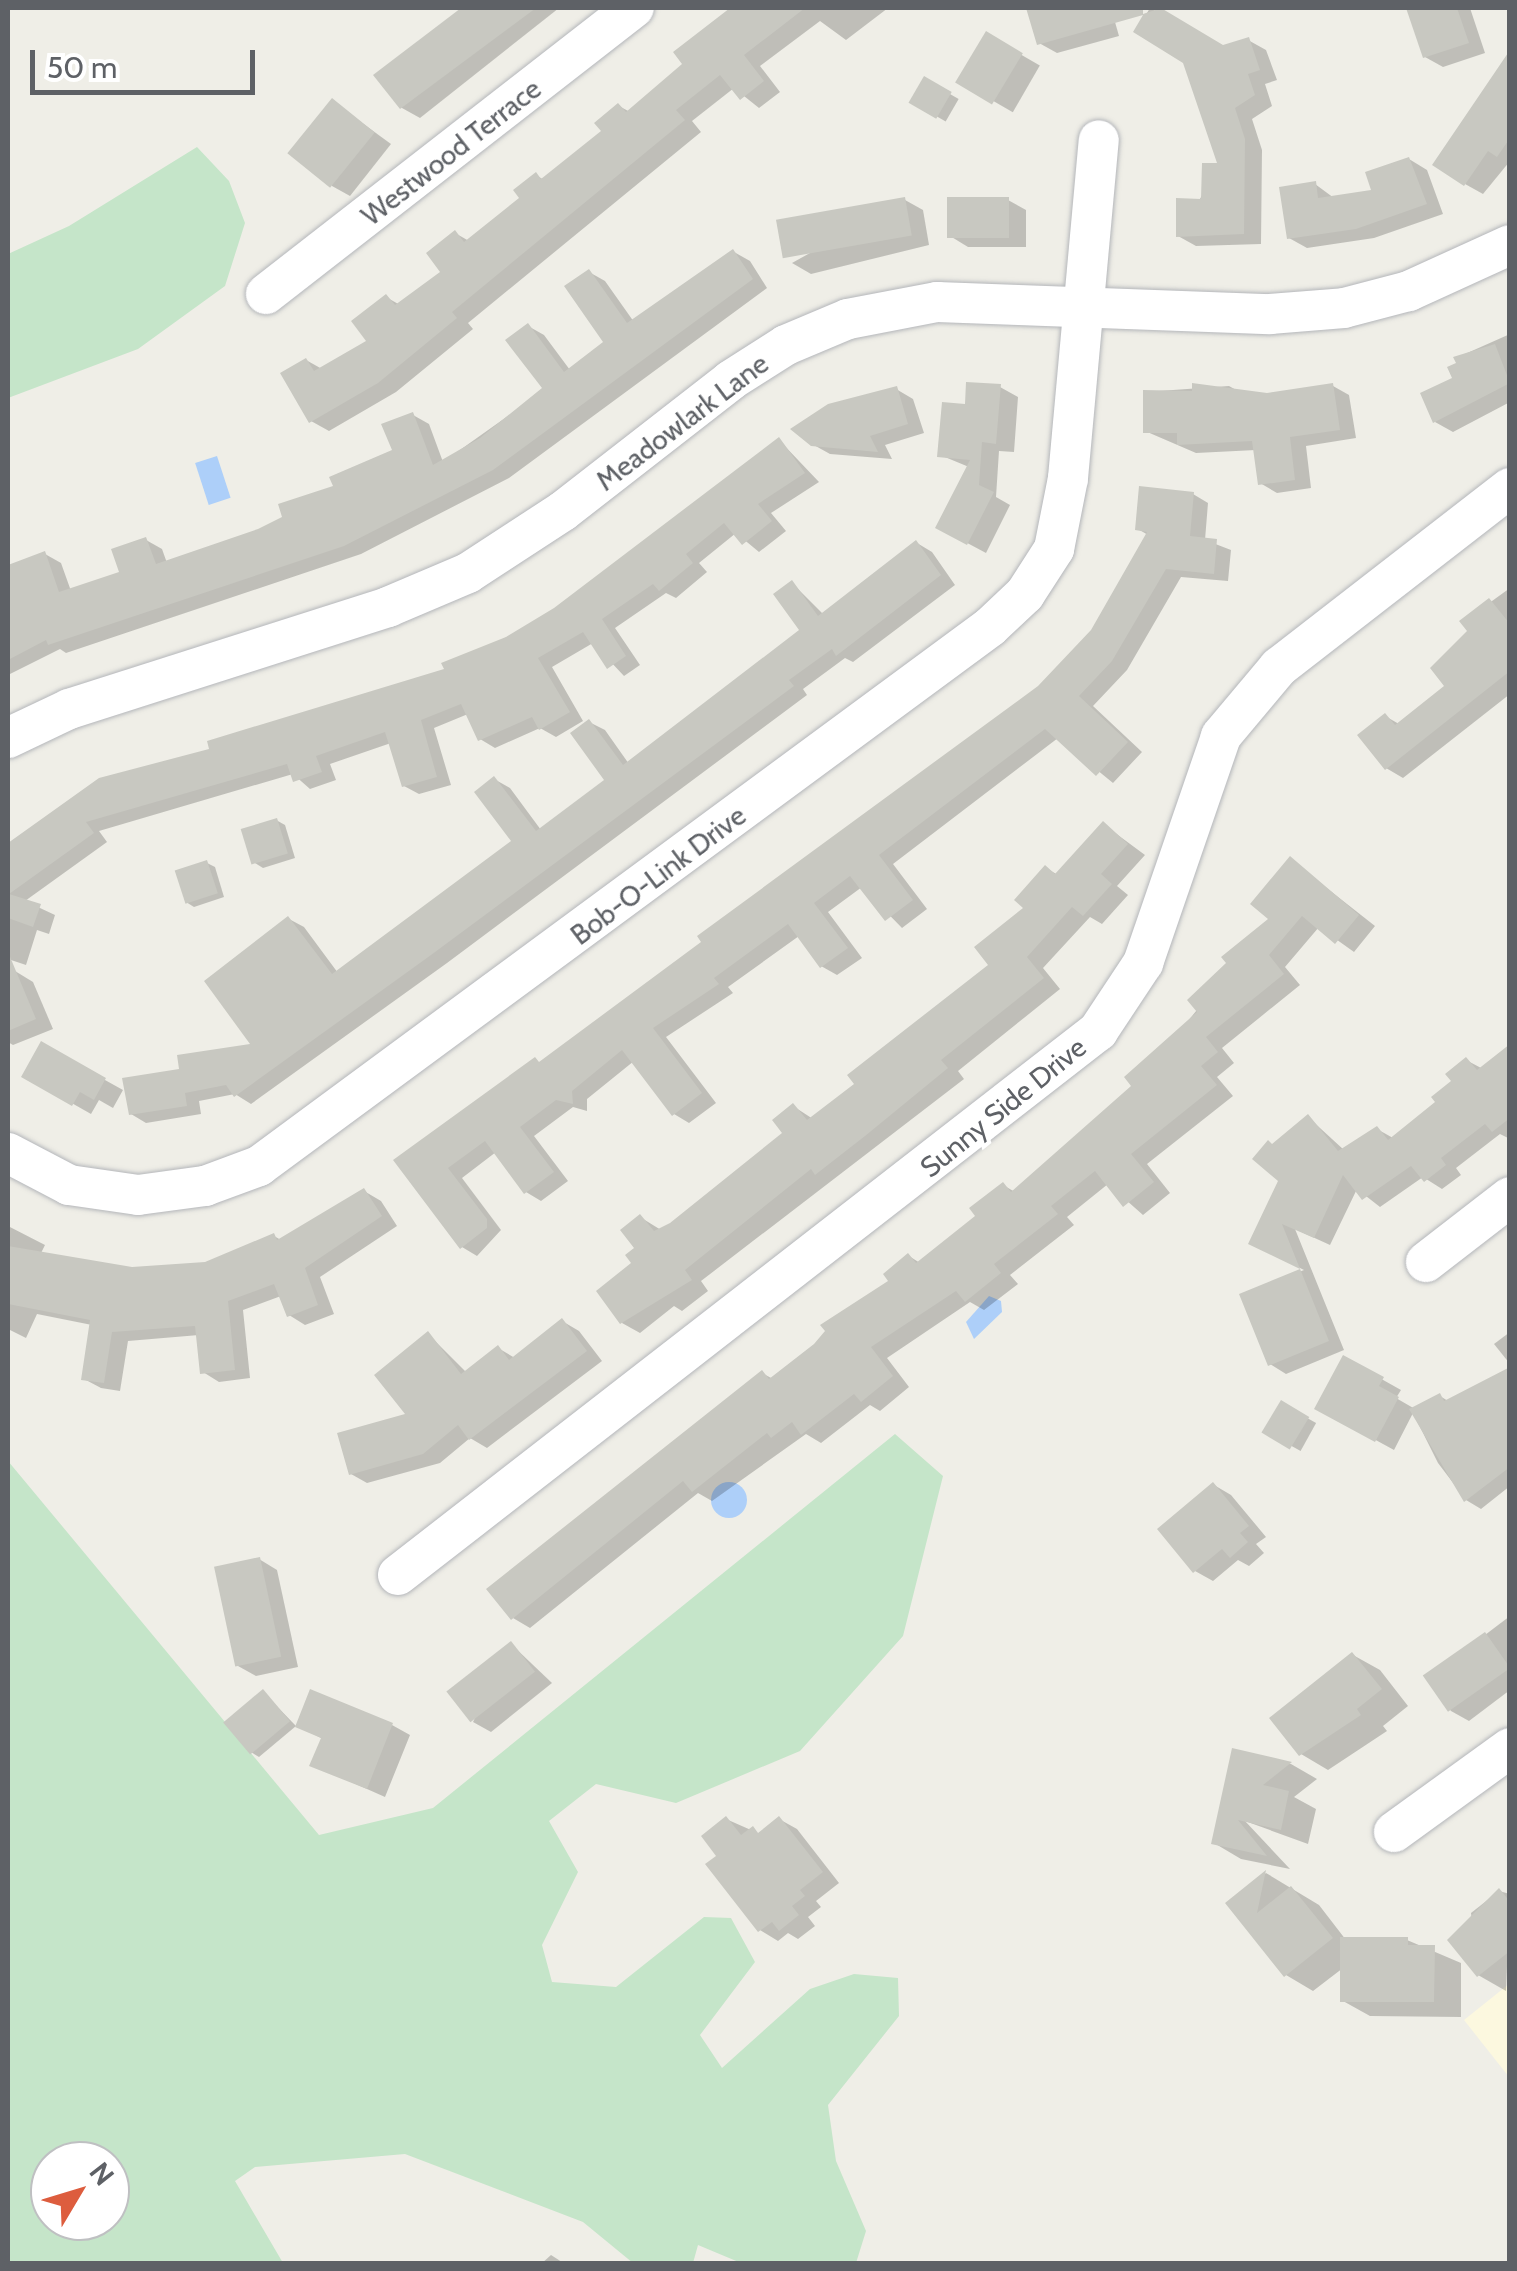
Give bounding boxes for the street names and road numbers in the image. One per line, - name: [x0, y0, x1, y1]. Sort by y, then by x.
- street label: Westwood Terrace: [355, 72, 547, 232]
- street label: Meadowlark Lane: [589, 346, 775, 498]
- street label: Bob-O-Link Drive: [564, 798, 752, 952]
- street label: Sunny Side Drive: [913, 1030, 1093, 1184]

